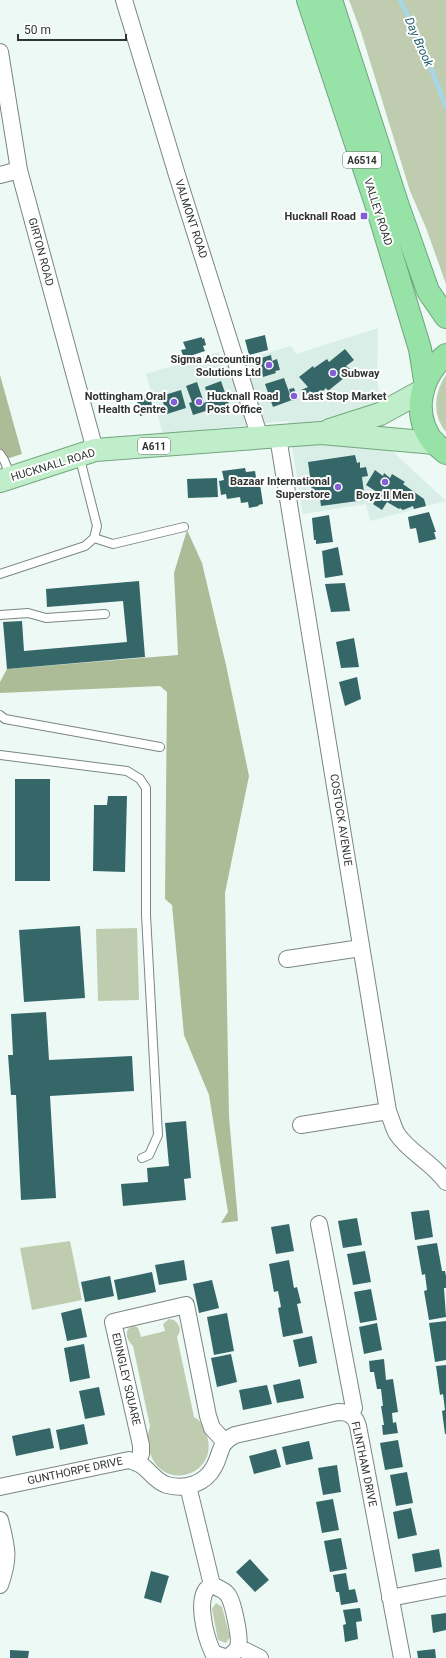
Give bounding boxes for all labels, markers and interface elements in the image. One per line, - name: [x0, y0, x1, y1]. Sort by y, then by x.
- water label: Day Brook: [402, 15, 437, 70]
- scale bar: [18, 16, 126, 42]
- text: 50 m: [24, 23, 51, 37]
- road number: A6514: [343, 152, 381, 168]
- street label: VALLEY ROAD: [361, 177, 395, 247]
- street label: VALMONT ROAD: [172, 178, 210, 260]
- place label: Hucknall Road: [285, 210, 356, 223]
- marker: Hucknall Road: [359, 211, 369, 221]
- street label: GIRTON ROAD: [26, 216, 56, 288]
- place label: Sigma Accounting Solutions Ltd: [170, 353, 261, 379]
- marker: Sigma Accounting Solutions Ltd: [264, 360, 274, 370]
- place label: Subway: [341, 367, 380, 380]
- marker: Subway: [328, 368, 338, 378]
- place label: Nottingham Oral Health Centre: [85, 390, 166, 416]
- place label: Hucknall Road Post Office: [207, 390, 278, 416]
- place label: Last Stop Market: [302, 390, 387, 403]
- marker: Last Stop Market: [289, 391, 299, 401]
- marker: Nottingham Oral Health Centre: [169, 397, 179, 407]
- marker: Hucknall Road Post Office: [194, 397, 204, 407]
- road number: A611: [138, 438, 170, 454]
- street label: HUCKNALL ROAD: [9, 446, 97, 484]
- place label: Bazaar International Superstore: [230, 475, 330, 501]
- marker: Boyz II Men: [380, 477, 390, 487]
- marker: Bazaar International Superstore: [333, 482, 343, 492]
- place label: Boyz II Men: [356, 489, 414, 502]
- street label: COSTOCK AVENUE: [327, 773, 355, 867]
- street label: EDINGLEY SQUARE: [109, 1331, 143, 1427]
- street label: FLINTHAM DRIVE: [349, 1420, 379, 1508]
- street label: GUNTHORPE DRIVE: [26, 1455, 124, 1487]

